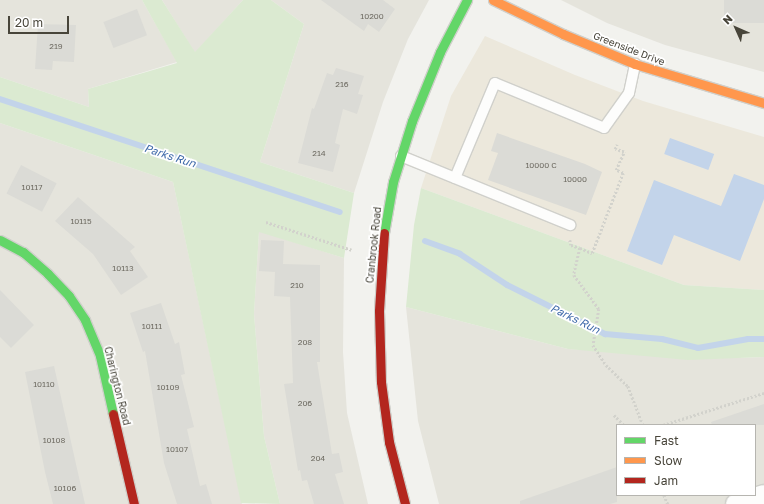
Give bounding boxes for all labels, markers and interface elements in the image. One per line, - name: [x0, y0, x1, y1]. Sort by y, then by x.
- scale bar: [10, 8, 71, 34]
- north arrow: [716, 8, 756, 48]
- house number: 10200: [360, 12, 384, 22]
- text: N: [720, 12, 735, 27]
- text: 20 m: [15, 15, 43, 30]
- street label: Greenside Drive: [591, 30, 667, 68]
- house number: 219: [49, 42, 63, 52]
- house number: 216: [335, 80, 349, 90]
- water label: Parks Run: [143, 142, 197, 170]
- house number: 214: [312, 149, 326, 159]
- house number: 10000 C: [525, 161, 557, 171]
- house number: 10000: [563, 175, 587, 185]
- house number: 10117: [22, 183, 42, 193]
- street label: Cranbrook Road: [364, 206, 384, 284]
- house number: 10115: [70, 217, 92, 227]
- house number: 10113: [112, 264, 134, 274]
- house number: 210: [290, 281, 304, 291]
- water label: Parks Run: [548, 301, 602, 337]
- house number: 10111: [142, 322, 162, 332]
- house number: 208: [298, 338, 312, 348]
- street label: Charington Road: [101, 345, 133, 427]
- house number: 10110: [33, 380, 55, 390]
- house number: 10109: [157, 383, 179, 393]
- house number: 206: [298, 399, 312, 409]
- legend: [616, 424, 756, 496]
- text: Fast: [654, 433, 679, 448]
- house number: 10108: [43, 436, 65, 446]
- house number: 10107: [166, 445, 188, 455]
- text: Slow: [654, 453, 682, 468]
- house number: 204: [311, 454, 325, 464]
- text: Jam: [654, 473, 678, 488]
- house number: 10106: [54, 484, 76, 494]

